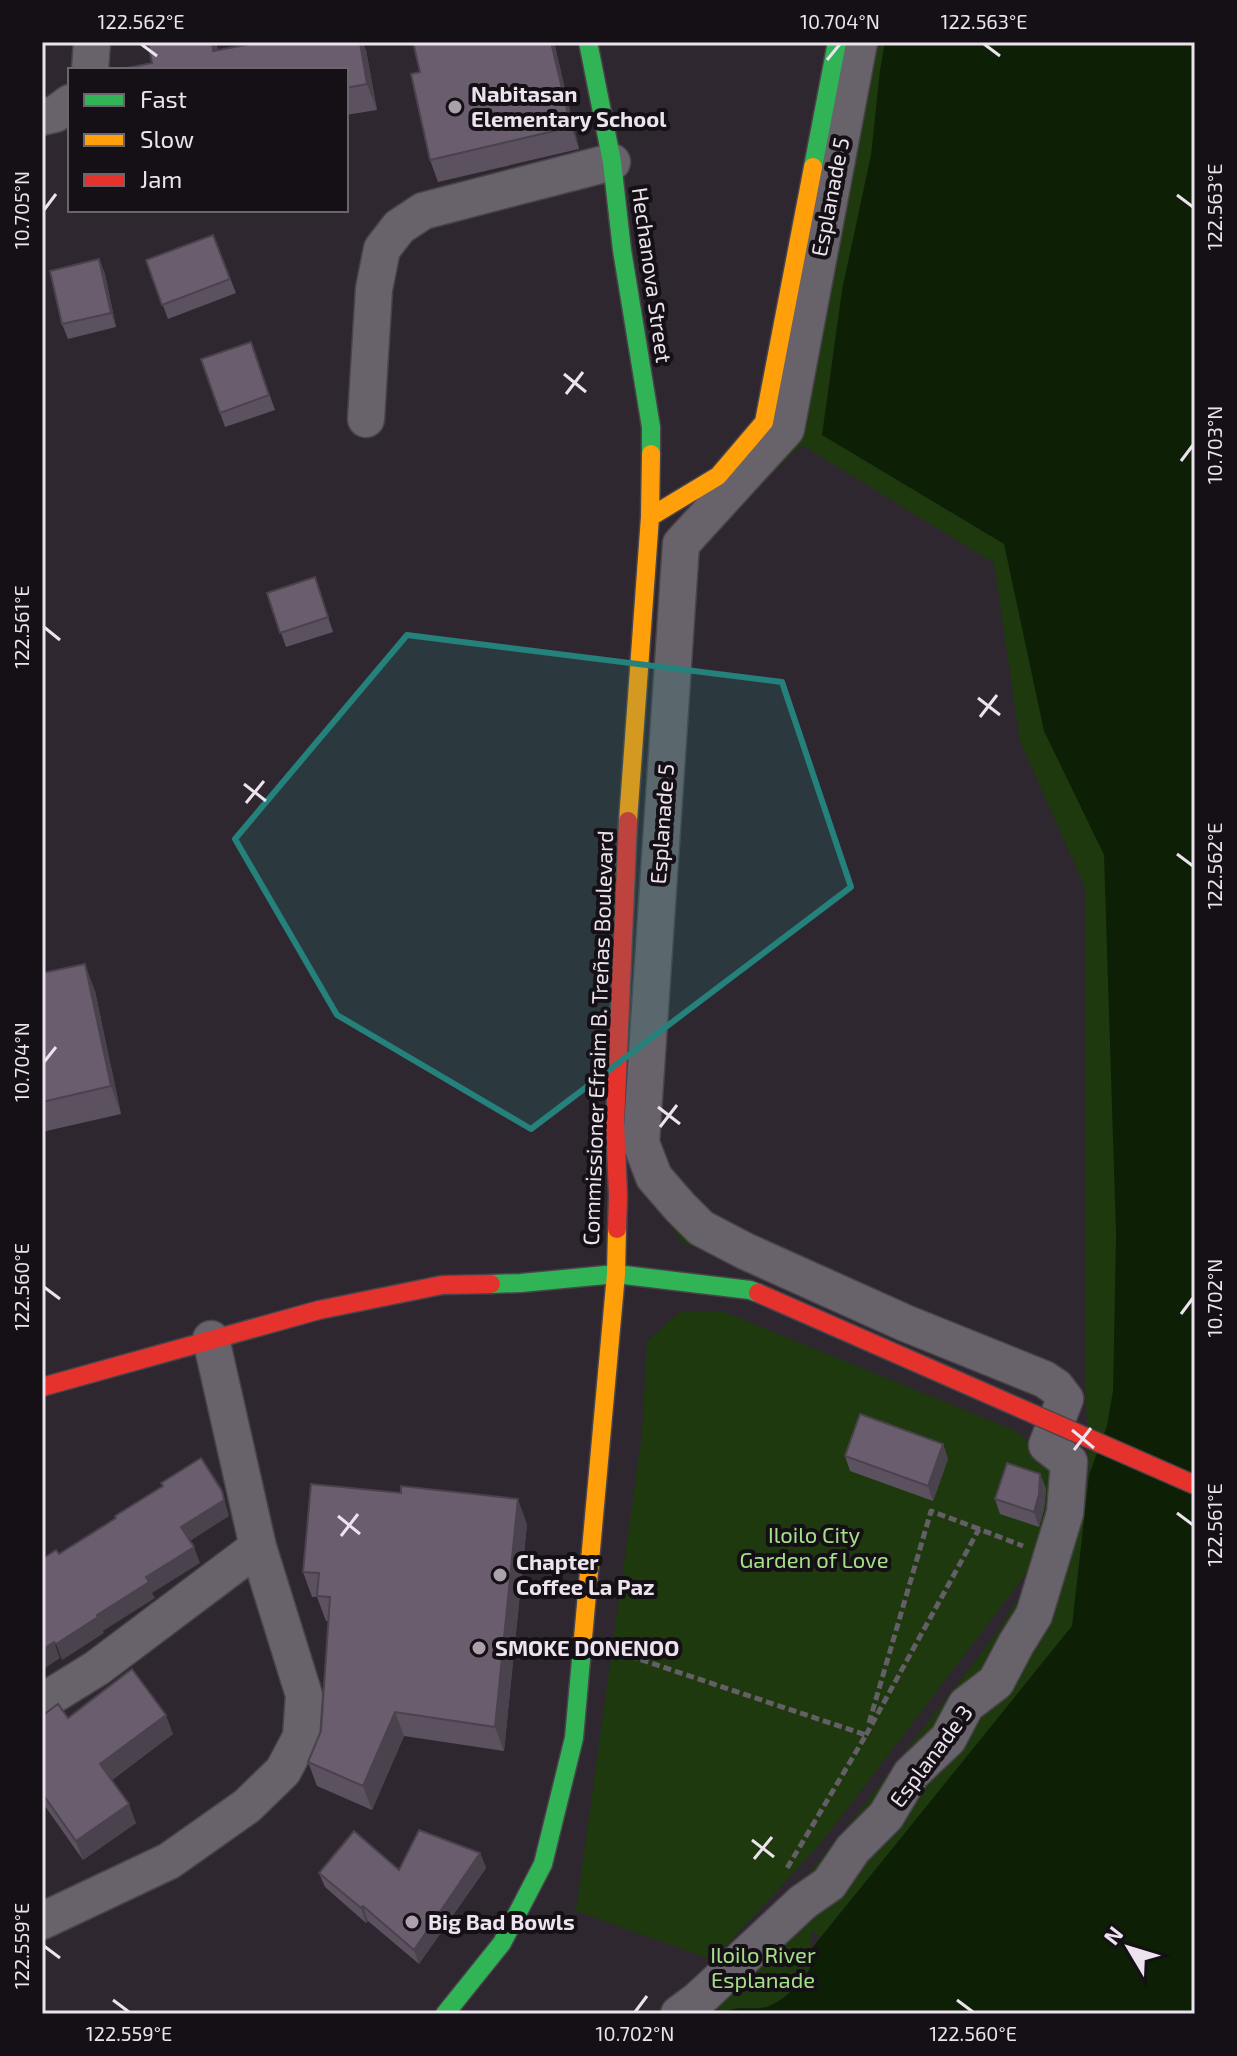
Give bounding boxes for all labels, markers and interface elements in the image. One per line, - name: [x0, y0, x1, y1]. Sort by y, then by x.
- text: 122.562°E: [98, 9, 184, 33]
- text: 10.704°N: [800, 9, 880, 33]
- text: 122.563°E: [941, 9, 1027, 33]
- legend: [68, 68, 348, 212]
- place label: Nabitasan Elementary School: [471, 80, 667, 132]
- text: Fast: [140, 84, 187, 113]
- marker: Nabitasan Elementary School: [446, 98, 464, 116]
- text: Slow: [140, 124, 194, 153]
- street label: Esplanade 5: [805, 135, 853, 259]
- text: Jam: [140, 164, 182, 193]
- text: 122.563°E: [1202, 164, 1226, 250]
- text: 10.705°N: [9, 171, 33, 249]
- street label: Hechanova Street: [628, 185, 678, 364]
- text: 10.703°N: [1202, 406, 1226, 484]
- text: 122.561°E: [9, 585, 33, 669]
- street label: Esplanade 5: [644, 763, 678, 885]
- text: 122.562°E: [1202, 823, 1226, 909]
- street label: Commissioner Efraim B. Treñas Boulevard: [577, 830, 617, 1246]
- text: 10.704°N: [9, 1022, 33, 1102]
- text: 122.560°E: [9, 1243, 33, 1331]
- text: 10.702°N: [1202, 1259, 1226, 1337]
- text: 122.561°E: [1202, 1483, 1226, 1567]
- park label: Iloilo City Garden of Love: [740, 1521, 888, 1572]
- place label: Chapter Coffee La Paz: [516, 1548, 655, 1599]
- marker: Chapter Coffee La Paz: [491, 1566, 509, 1584]
- place label: SMOKE DONENOO: [495, 1634, 679, 1660]
- marker: SMOKE DONENOO: [470, 1639, 488, 1657]
- street label: Esplanade 3: [883, 1699, 977, 1812]
- text: 122.559°E: [9, 1903, 33, 1989]
- place label: Big Bad Bowls: [428, 1908, 575, 1934]
- north arrow: [1089, 1908, 1169, 1988]
- marker: Big Bad Bowls: [403, 1913, 421, 1931]
- text: N: [1097, 1921, 1128, 1949]
- park label: Iloilo River Esplanade: [710, 1941, 816, 1992]
- text: 122.559°E: [86, 2021, 172, 2045]
- text: 10.702°N: [596, 2021, 674, 2045]
- text: 122.560°E: [929, 2021, 1017, 2045]

